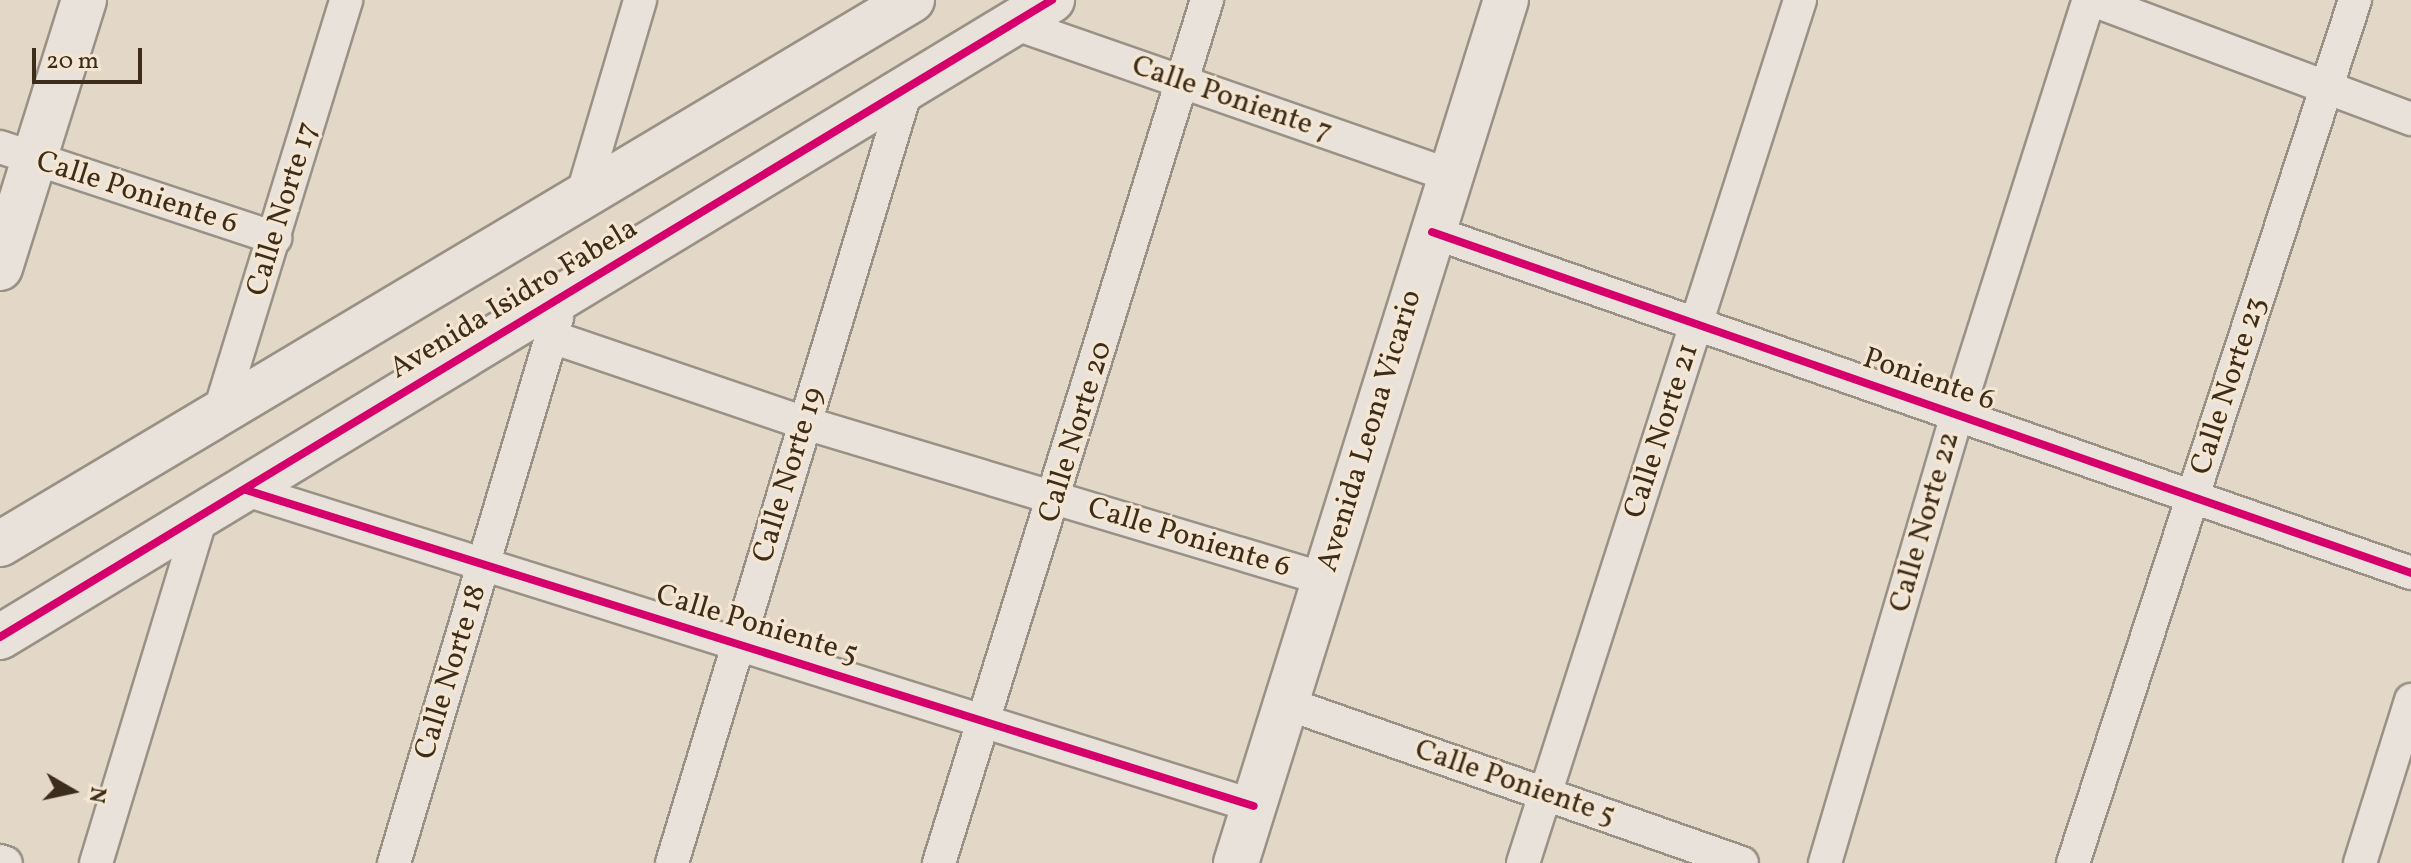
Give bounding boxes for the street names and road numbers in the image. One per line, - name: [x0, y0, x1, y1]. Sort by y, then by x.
- street label: Calle Poniente 7: [1127, 48, 1337, 150]
- street label: Calle Norte 17: [239, 118, 327, 300]
- street label: Calle Poniente 6: [31, 143, 243, 243]
- street label: Avenida Isidro Fabela: [384, 211, 644, 387]
- street label: Avenida Leona Vicario: [1310, 285, 1430, 577]
- street label: Calle Norte 23: [2183, 293, 2275, 479]
- street label: Calle Norte 20: [1031, 337, 1121, 527]
- street label: Calle Norte 21: [1617, 339, 1707, 523]
- street label: Poniente 6: [1858, 341, 2000, 419]
- street label: Calle Norte 19: [745, 383, 833, 567]
- street label: Calle Norte 22: [1882, 428, 1968, 616]
- street label: Calle Poniente 6: [1083, 490, 1295, 586]
- street label: Calle Poniente 5: [652, 577, 862, 673]
- street label: Calle Norte 18: [407, 580, 495, 764]
- street label: Calle Poniente 5: [1410, 732, 1620, 834]

